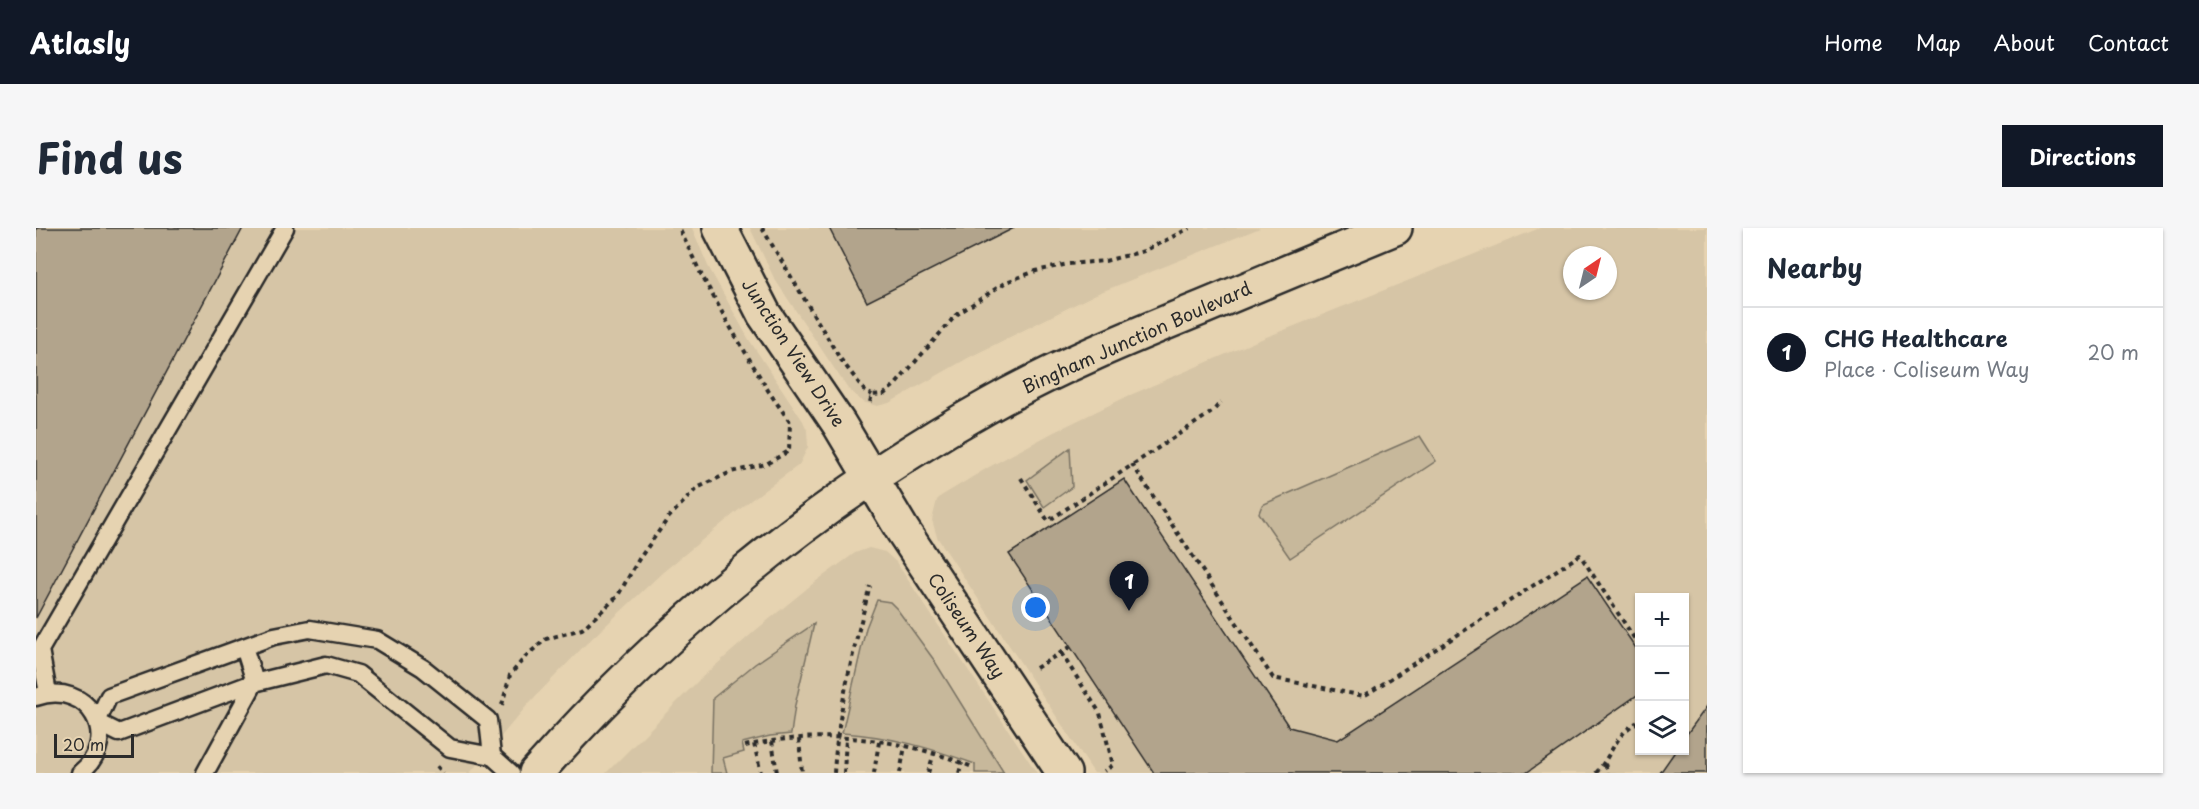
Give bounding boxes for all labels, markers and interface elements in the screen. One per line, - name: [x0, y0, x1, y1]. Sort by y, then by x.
- text: Atlasly: [30, 21, 130, 64]
- text: Home: [1824, 26, 1883, 58]
- text: Map: [1916, 26, 1961, 58]
- text: About: [1994, 26, 2055, 58]
- text: Contact: [2088, 26, 2169, 58]
- text: Find us: [36, 125, 183, 188]
- button: Directions: [2002, 125, 2163, 187]
- north arrow: [1563, 246, 1617, 300]
- text: Nearby: [1767, 248, 1862, 287]
- street label: Junction View Drive: [736, 272, 853, 432]
- street label: Bingham Junction Boulevard: [1017, 274, 1255, 399]
- text: CHG Healthcare: [1824, 321, 2008, 354]
- text: 1: [1782, 337, 1791, 367]
- text: 20 m: [2087, 337, 2139, 367]
- text: Place · Coliseum Way: [1824, 354, 2029, 384]
- pin: 1: [1110, 562, 1148, 611]
- street label: Coliseum Way: [922, 567, 1013, 683]
- your location: [1021, 593, 1050, 622]
- map controls: [1635, 593, 1689, 755]
- button: +: [1635, 593, 1689, 647]
- button: −: [1635, 647, 1689, 701]
- button: layers: [1635, 701, 1689, 755]
- scale bar: [54, 731, 134, 758]
- text: 20 m: [63, 732, 104, 756]

